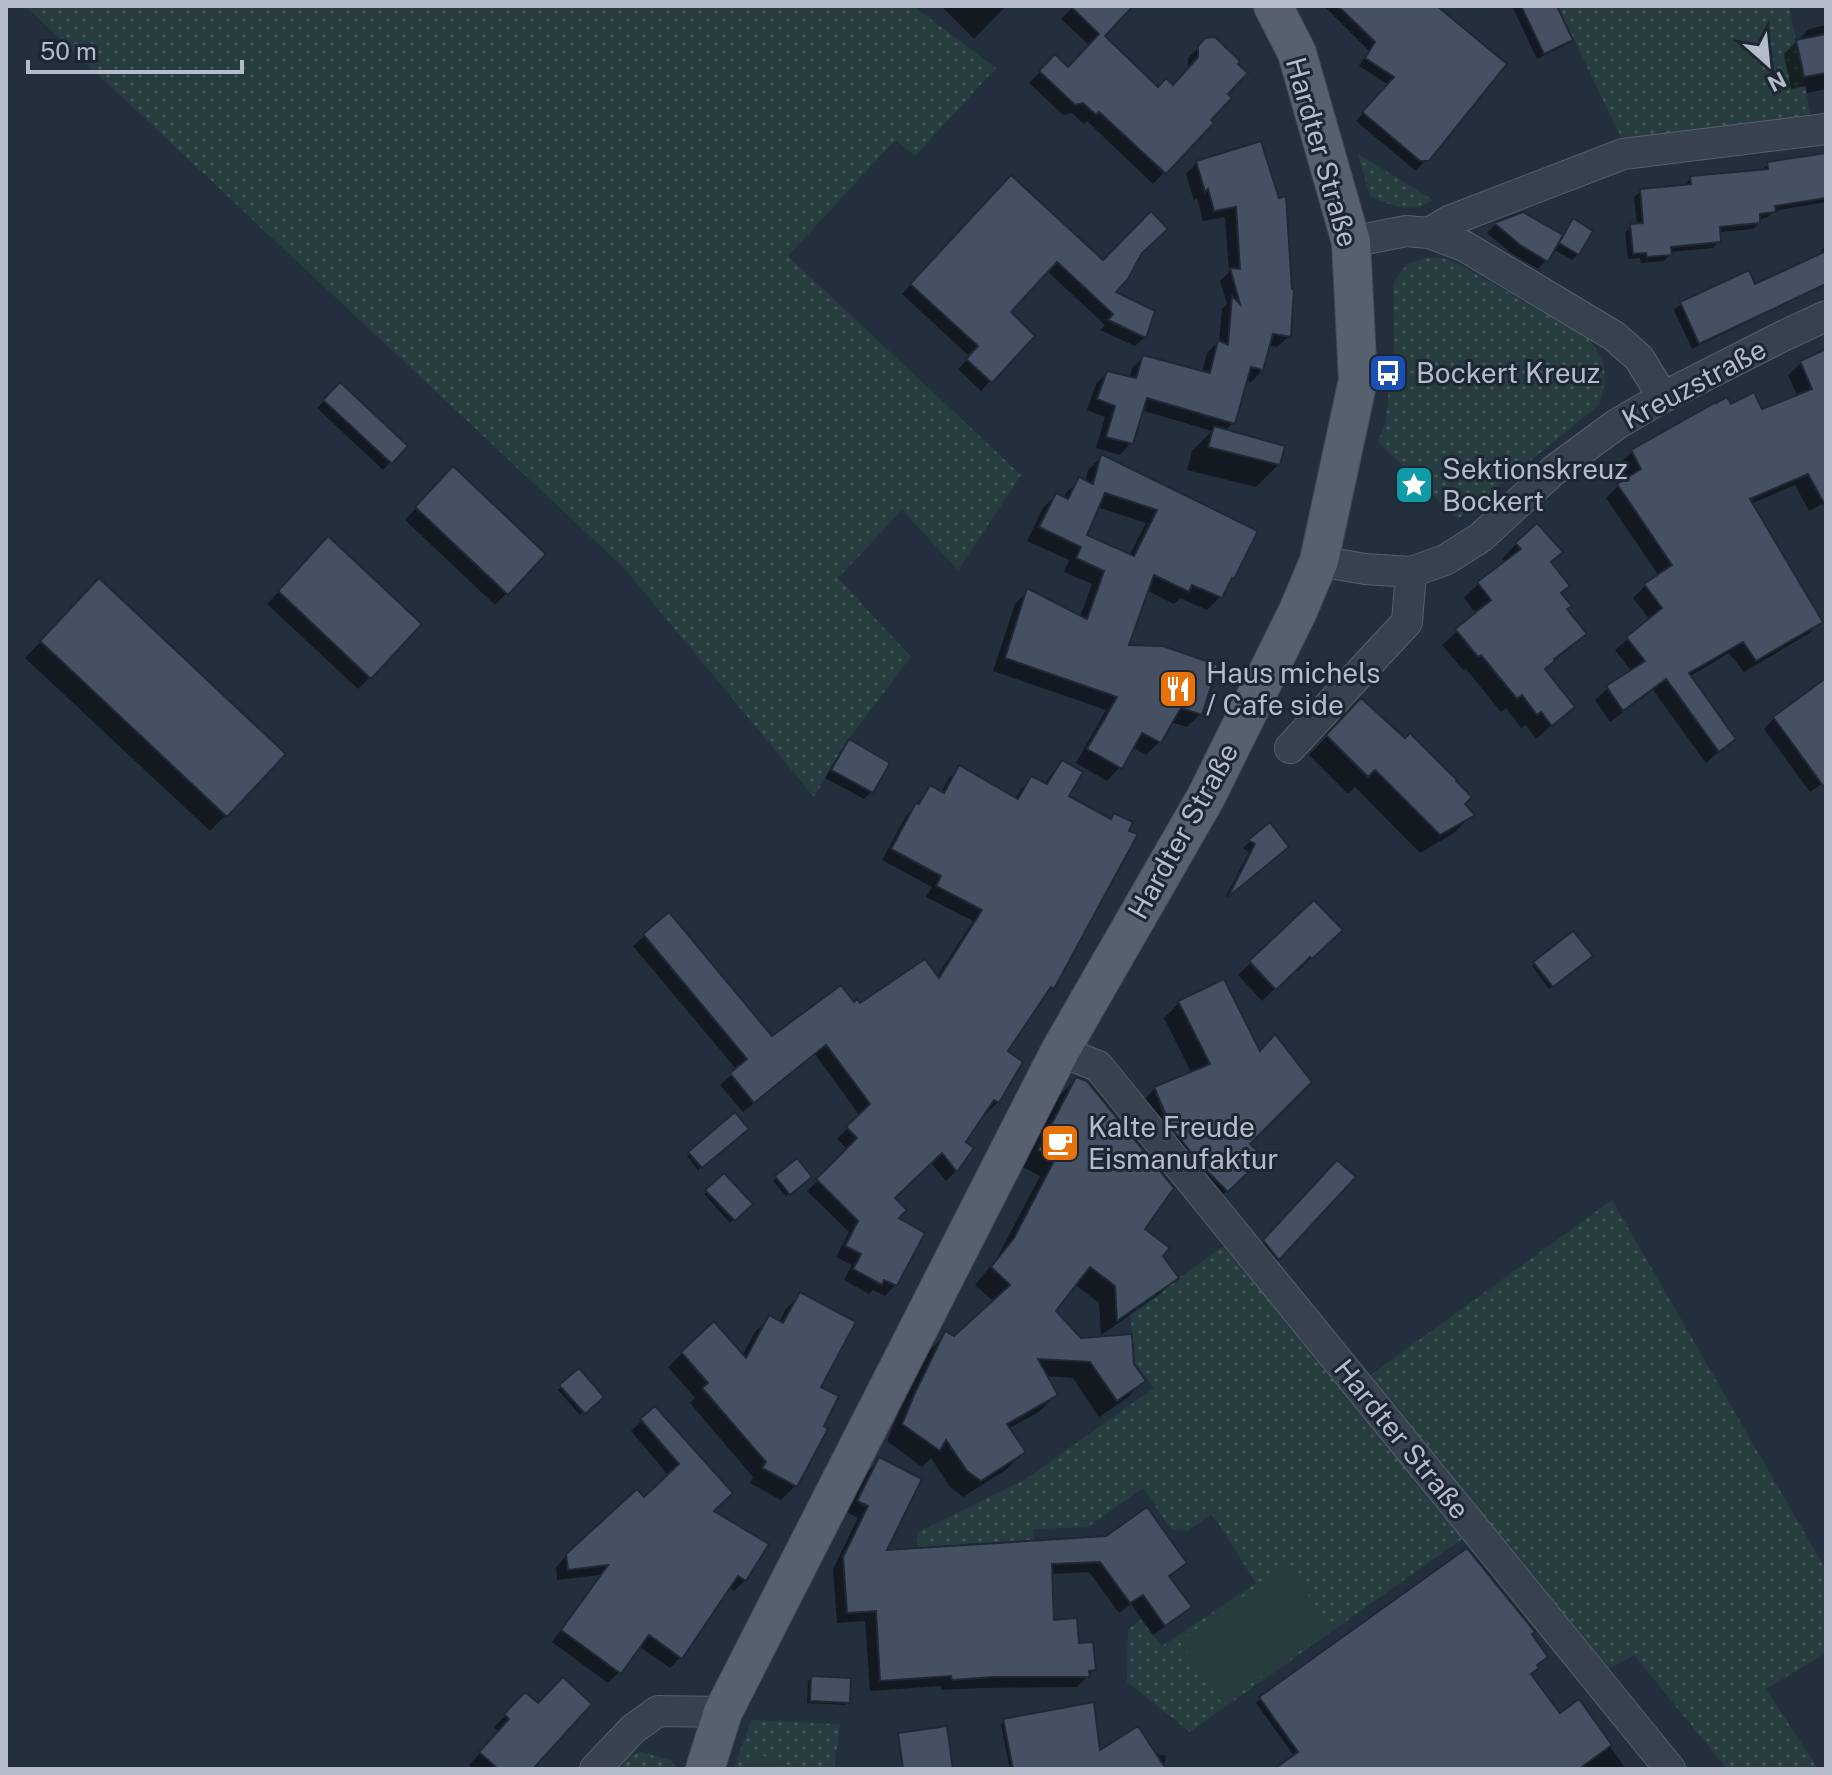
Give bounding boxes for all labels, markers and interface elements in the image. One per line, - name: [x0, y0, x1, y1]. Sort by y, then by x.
- scale bar: [28, 24, 242, 74]
- north arrow: [1728, 24, 1808, 104]
- text: 50 m: [40, 37, 97, 65]
- street label: Hardter Straße: [1280, 53, 1365, 251]
- text: N: [1764, 66, 1791, 97]
- street label: Kreuzstraße: [1616, 332, 1771, 435]
- bus stop icon: Bockert Kreuz: [1367, 352, 1409, 394]
- place label: Bockert Kreuz: [1416, 356, 1600, 389]
- place label: Sektionskreuz Bockert: [1442, 452, 1628, 517]
- place icon: Sektionskreuz Bockert: [1393, 464, 1435, 506]
- place label: Haus michels / Cafe side: [1206, 656, 1380, 721]
- restaurant icon: Haus michels / Cafe side: [1157, 668, 1199, 710]
- street label: Hardter Straße: [1121, 737, 1244, 924]
- place label: Kalte Freude Eismanufaktur: [1088, 1110, 1278, 1175]
- cafe icon: Kalte Freude Eismanufaktur: [1039, 1122, 1081, 1164]
- street label: Hardter Straße: [1328, 1352, 1477, 1525]

